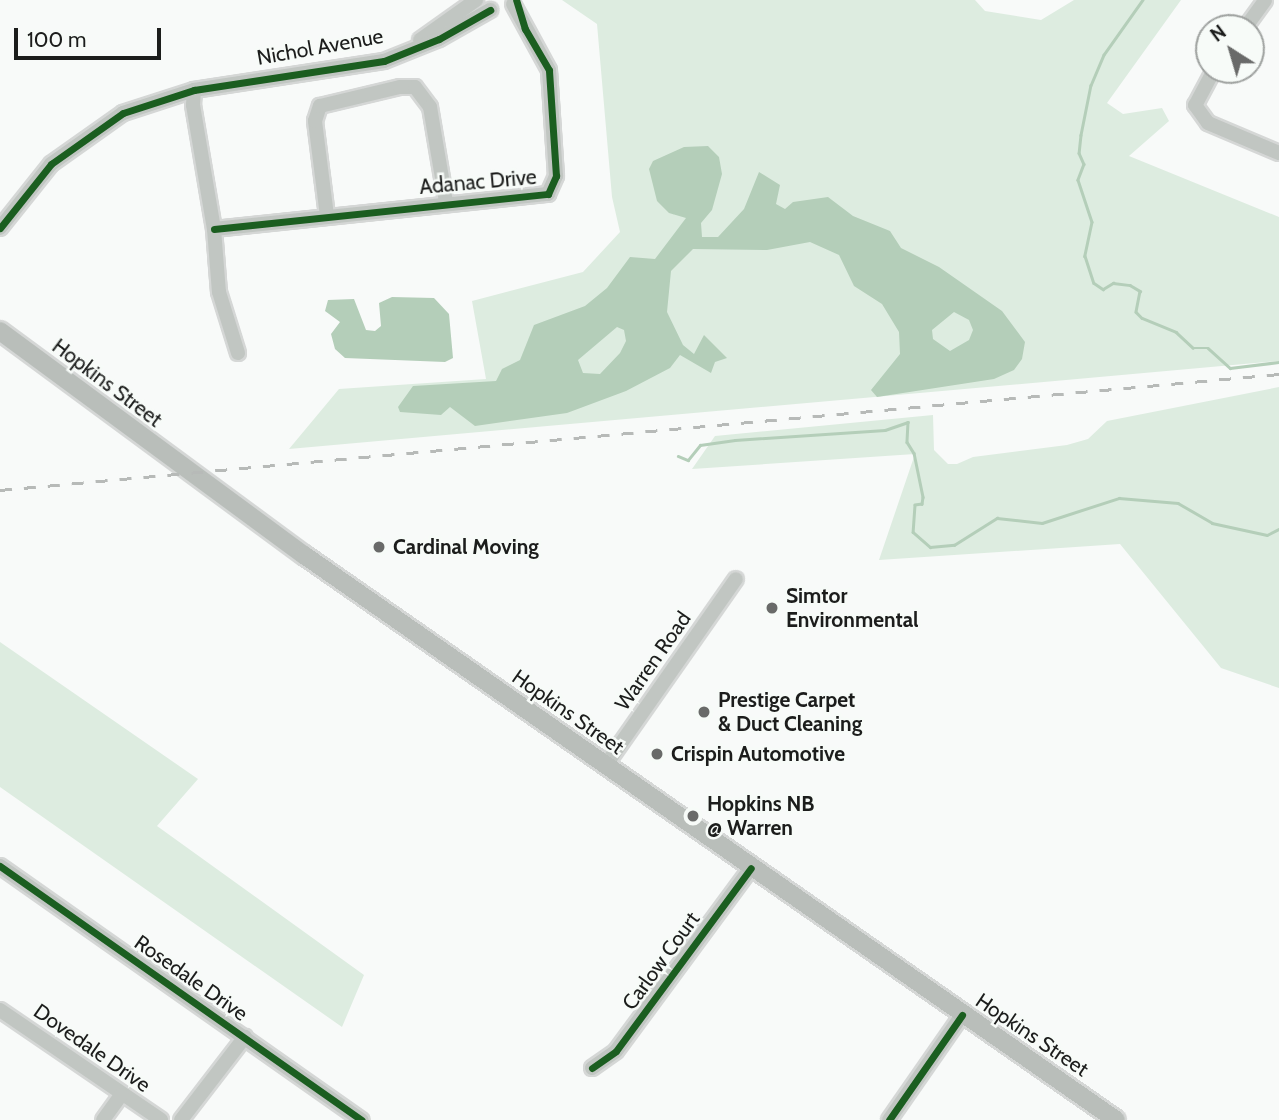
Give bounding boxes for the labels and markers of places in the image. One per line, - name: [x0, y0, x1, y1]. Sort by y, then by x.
- place label: Cardinal Moving: [393, 534, 539, 560]
- marker: Cardinal Moving: [371, 539, 387, 555]
- place label: Simtor Environmental: [786, 583, 919, 633]
- marker: Simtor Environmental: [764, 600, 780, 616]
- place label: Prestige Carpet & Duct Cleaning: [718, 687, 862, 737]
- marker: Prestige Carpet & Duct Cleaning: [696, 704, 712, 720]
- place label: Crispin Automotive: [671, 741, 845, 767]
- marker: Crispin Automotive: [649, 746, 665, 762]
- place label: Hopkins NB @ Warren: [707, 791, 814, 841]
- marker: Hopkins NB @ Warren: [685, 808, 701, 824]

